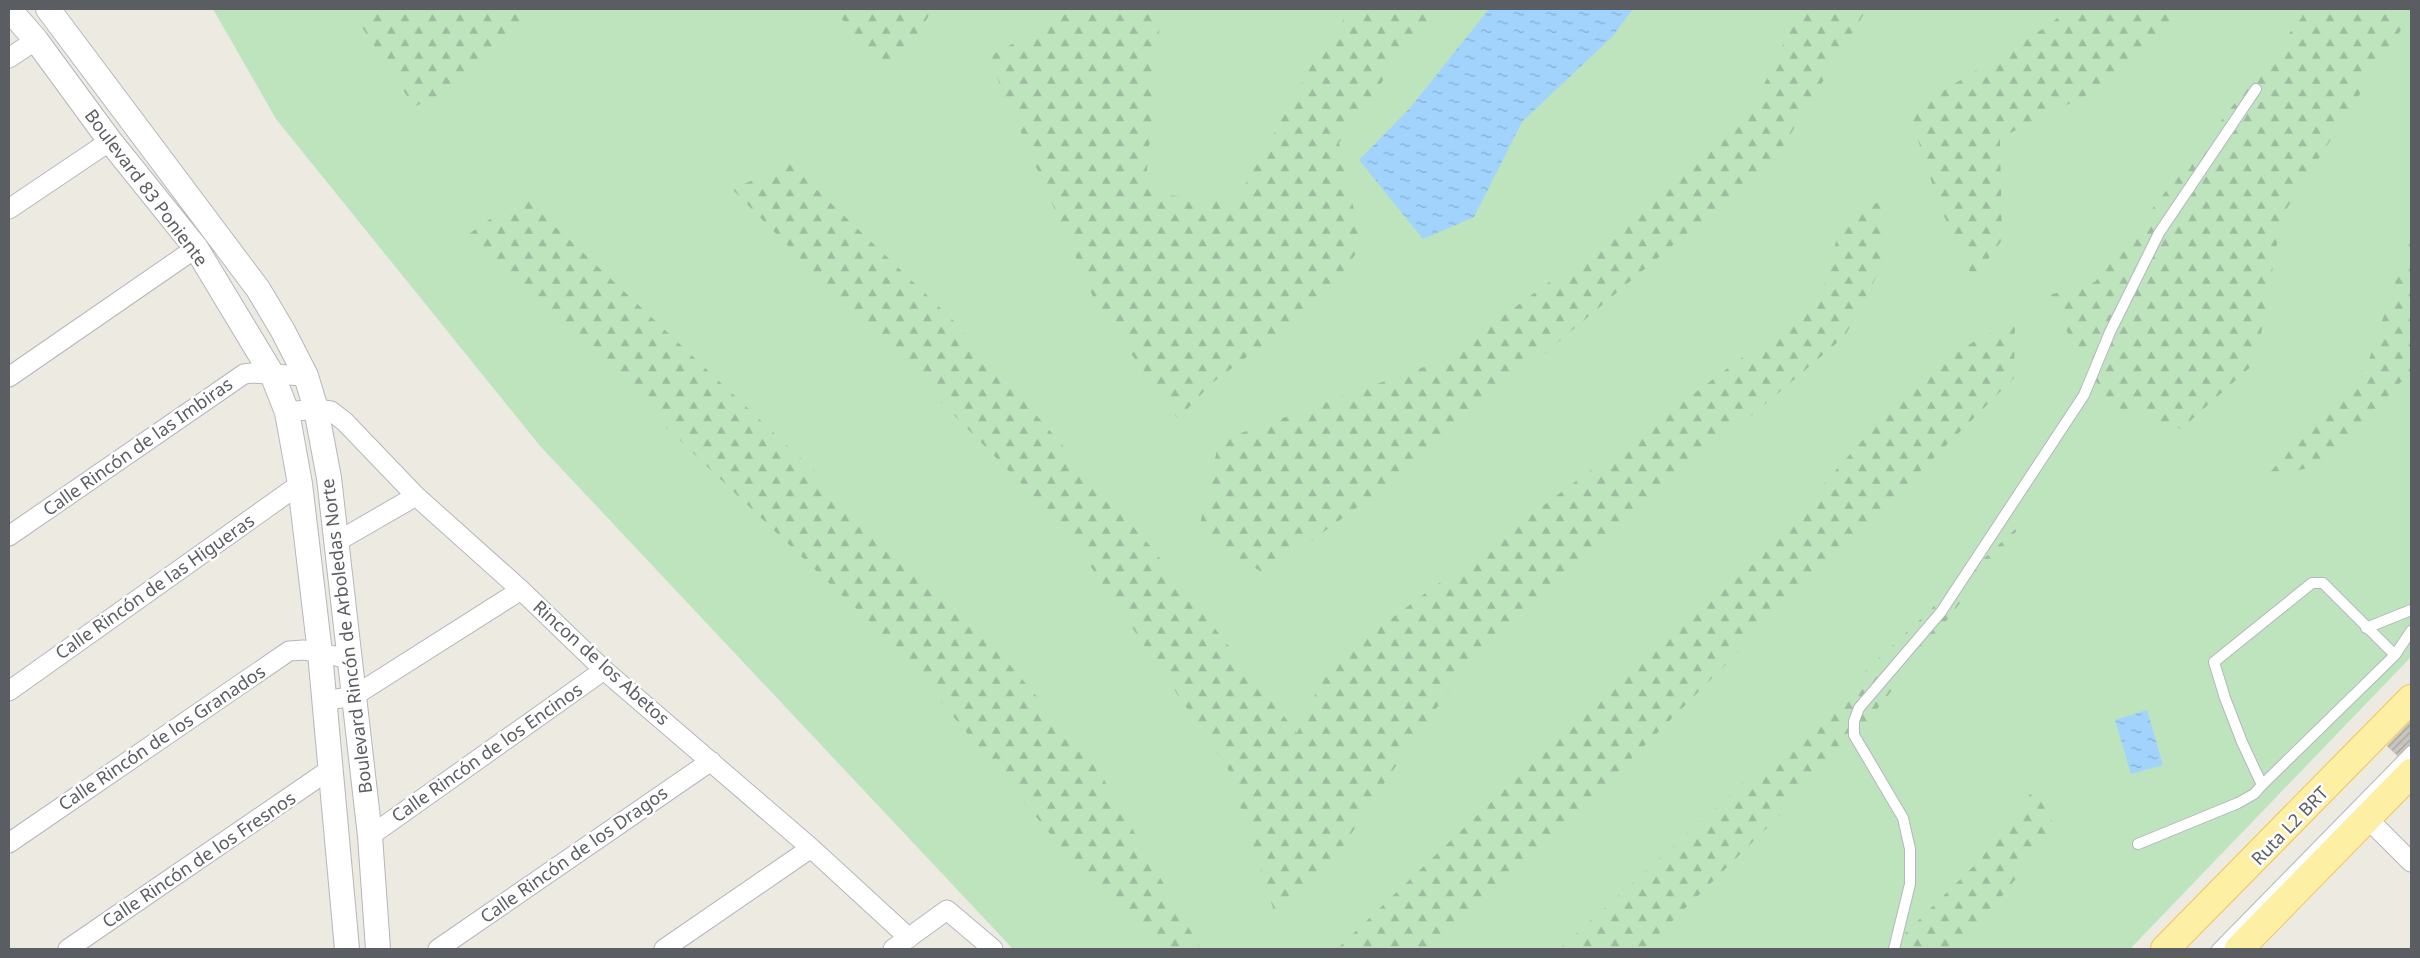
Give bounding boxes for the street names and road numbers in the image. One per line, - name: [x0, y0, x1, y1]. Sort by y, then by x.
- street label: Boulevard 83 Poniente: [80, 104, 214, 271]
- street label: Calle Rincón de las Imbiras: [38, 371, 237, 521]
- street label: Boulevard Rincón de Arboledas Norte: [315, 477, 377, 795]
- street label: Calle Rincón de las Higueras: [50, 508, 259, 664]
- street label: Rincon de los Abetos: [528, 595, 675, 730]
- street label: Calle Rincón de los Granados: [53, 659, 270, 816]
- street label: Calle Rincón de los Encinos: [386, 677, 587, 827]
- street label: Calle Rincón de los Dragos: [475, 780, 672, 928]
- street label: Ruta L2 BRT: [2246, 781, 2333, 870]
- street label: Calle Rincón de los Fresnos: [97, 785, 300, 933]

